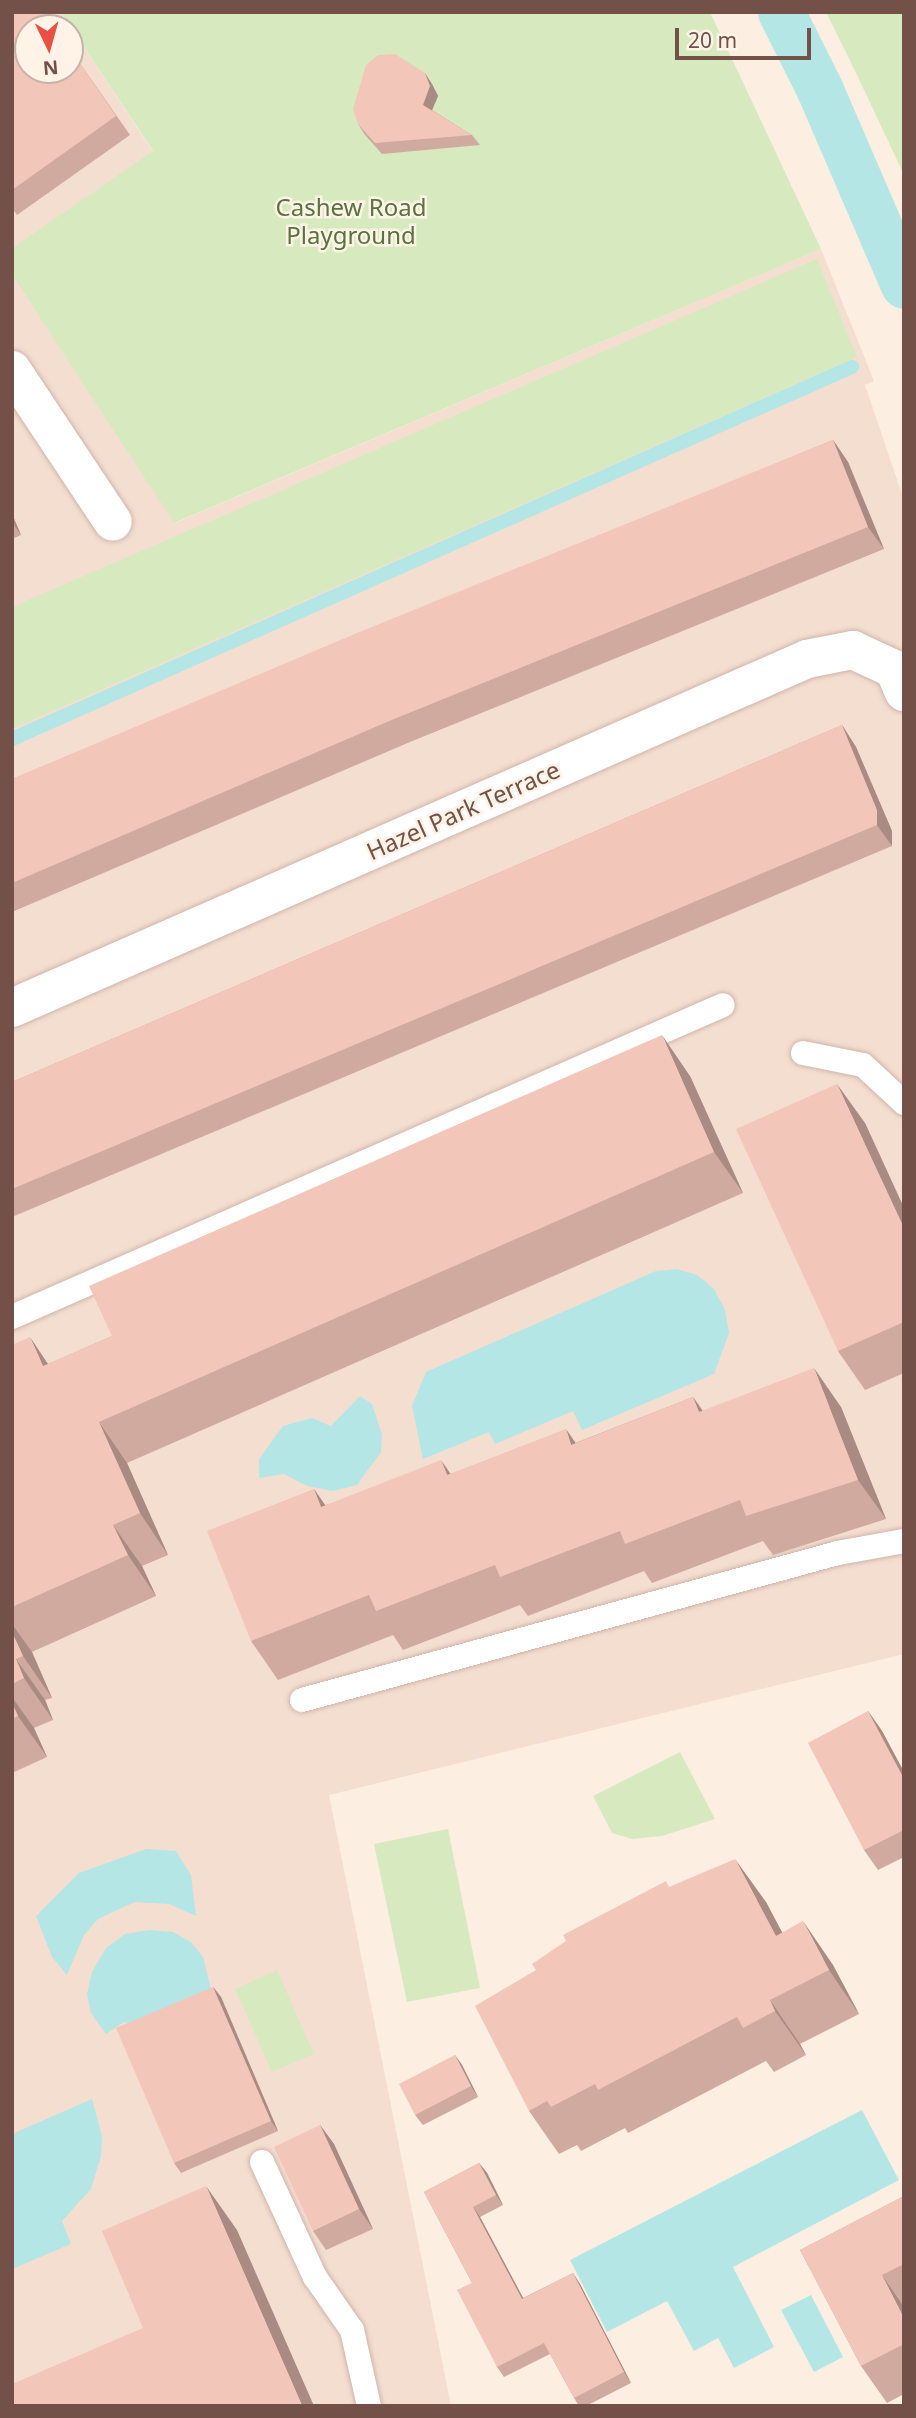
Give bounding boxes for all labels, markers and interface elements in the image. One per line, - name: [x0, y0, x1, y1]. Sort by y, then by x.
- north arrow: [14, 14, 84, 84]
- scale bar: [678, 14, 814, 58]
- text: 20 m: [688, 26, 737, 54]
- text: N: [42, 54, 59, 82]
- park label: Cashew Road Playground: [276, 193, 426, 249]
- street label: Hazel Park Terrace: [362, 754, 564, 866]

